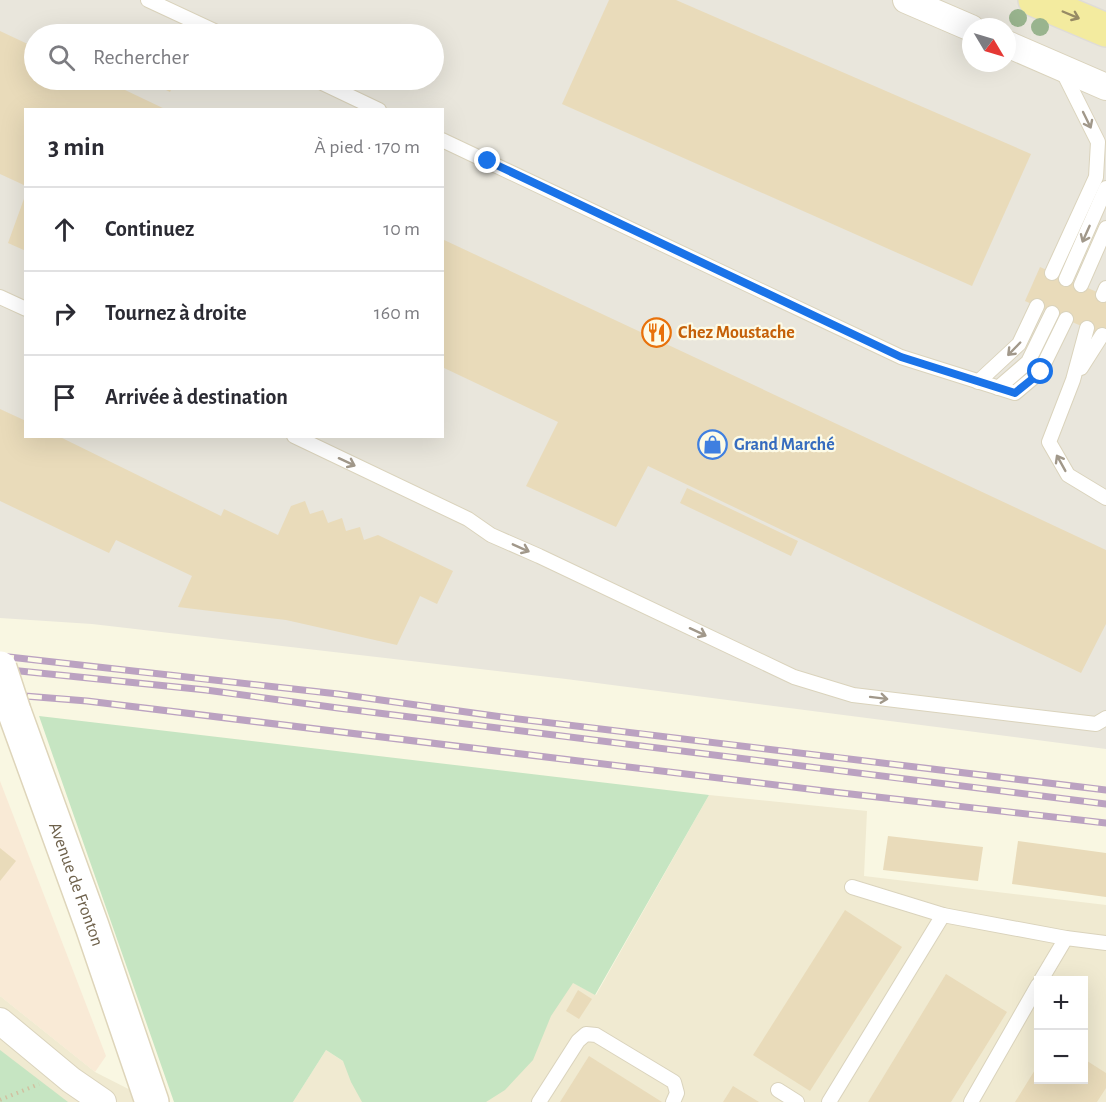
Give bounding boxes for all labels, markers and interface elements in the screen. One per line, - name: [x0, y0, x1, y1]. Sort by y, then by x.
- one-way arrow: [1061, 10, 1079, 21]
- north arrow: [962, 18, 1016, 72]
- search box: [24, 24, 444, 90]
- icon: search: [45, 41, 78, 74]
- text: Rechercher: [93, 46, 189, 68]
- one-way arrow: [1082, 111, 1093, 129]
- text: 3 min: [48, 134, 105, 160]
- text: À pied · 170 m: [314, 137, 420, 157]
- route end: [474, 147, 500, 173]
- icon: ahead: [48, 213, 81, 246]
- text: Continuez: [105, 218, 194, 240]
- text: 10 m: [383, 219, 420, 239]
- one-way arrow: [1080, 224, 1091, 242]
- icon: right: [48, 297, 81, 330]
- text: Tournez à droite: [105, 302, 247, 324]
- text: 160 m: [374, 303, 420, 323]
- restaurant icon: Chez Moustache: [641, 316, 673, 348]
- place label: Chez Moustache: [678, 324, 795, 342]
- one-way arrow: [1006, 341, 1021, 356]
- route start: [1027, 358, 1053, 384]
- icon: arrive: [48, 381, 81, 414]
- text: Arrivée à destination: [105, 386, 288, 408]
- shop icon: Grand Marché: [697, 428, 729, 460]
- place label: Grand Marché: [734, 436, 835, 454]
- one-way arrow: [1055, 455, 1067, 472]
- one-way arrow: [337, 456, 355, 468]
- one-way arrow: [512, 543, 530, 555]
- one-way arrow: [688, 626, 706, 638]
- one-way arrow: [869, 693, 889, 704]
- street label: Avenue de Fronton: [45, 820, 106, 949]
- map controls: [1034, 976, 1088, 1084]
- button: +: [1034, 976, 1088, 1030]
- button: −: [1034, 1030, 1088, 1084]

